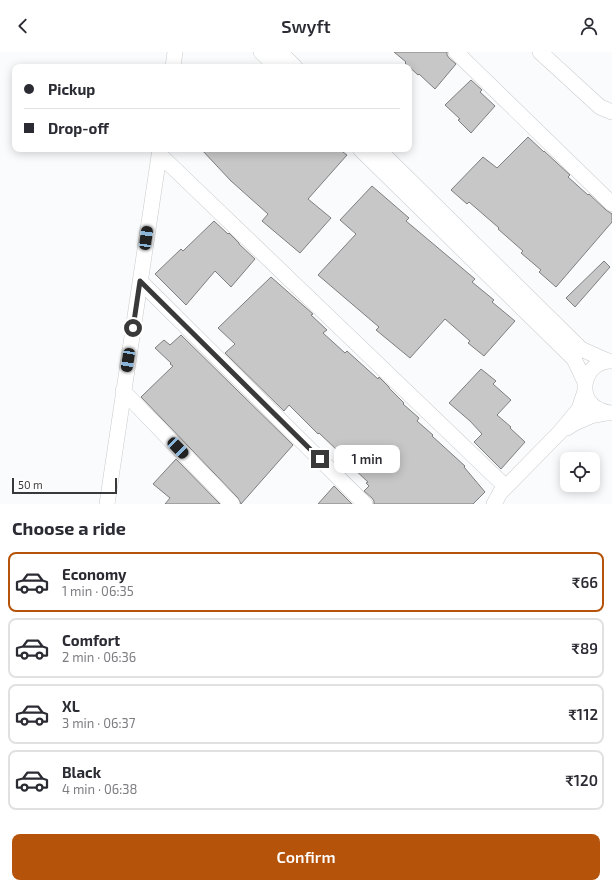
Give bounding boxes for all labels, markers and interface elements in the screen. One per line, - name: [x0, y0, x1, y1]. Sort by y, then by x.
- icon: back: [12, 15, 34, 37]
- text: Swyft: [281, 15, 331, 37]
- icon: person: [578, 15, 600, 37]
- text: Pickup: [48, 80, 95, 98]
- text: Drop-off: [48, 119, 109, 137]
- car: [138, 225, 154, 251]
- route start: [124, 319, 142, 337]
- car: [120, 347, 136, 373]
- car: [165, 435, 191, 461]
- callout: 1 min: [334, 445, 400, 473]
- route end: [311, 450, 329, 468]
- text: 1 min: [352, 451, 382, 467]
- map controls: [560, 452, 600, 492]
- button: locate: [560, 452, 600, 492]
- scale bar: [12, 476, 117, 495]
- text: 50 m: [18, 478, 43, 491]
- text: Choose a ride: [12, 517, 126, 539]
- icon: car: [14, 564, 50, 600]
- text: Economy: [62, 565, 127, 583]
- text: ₹66: [572, 573, 598, 591]
- text: 1 min · 06:35: [62, 583, 134, 599]
- icon: car: [14, 630, 50, 666]
- text: Comfort: [62, 631, 120, 649]
- text: ₹89: [571, 639, 598, 657]
- text: 2 min · 06:36: [62, 649, 136, 665]
- icon: car: [14, 696, 50, 732]
- text: XL: [62, 697, 80, 715]
- text: ₹112: [568, 705, 598, 723]
- text: 3 min · 06:37: [62, 715, 135, 731]
- icon: car: [14, 762, 50, 798]
- text: Black: [62, 763, 101, 781]
- text: ₹120: [565, 771, 598, 789]
- text: 4 min · 06:38: [62, 781, 137, 797]
- button: Confirm: [12, 834, 600, 880]

